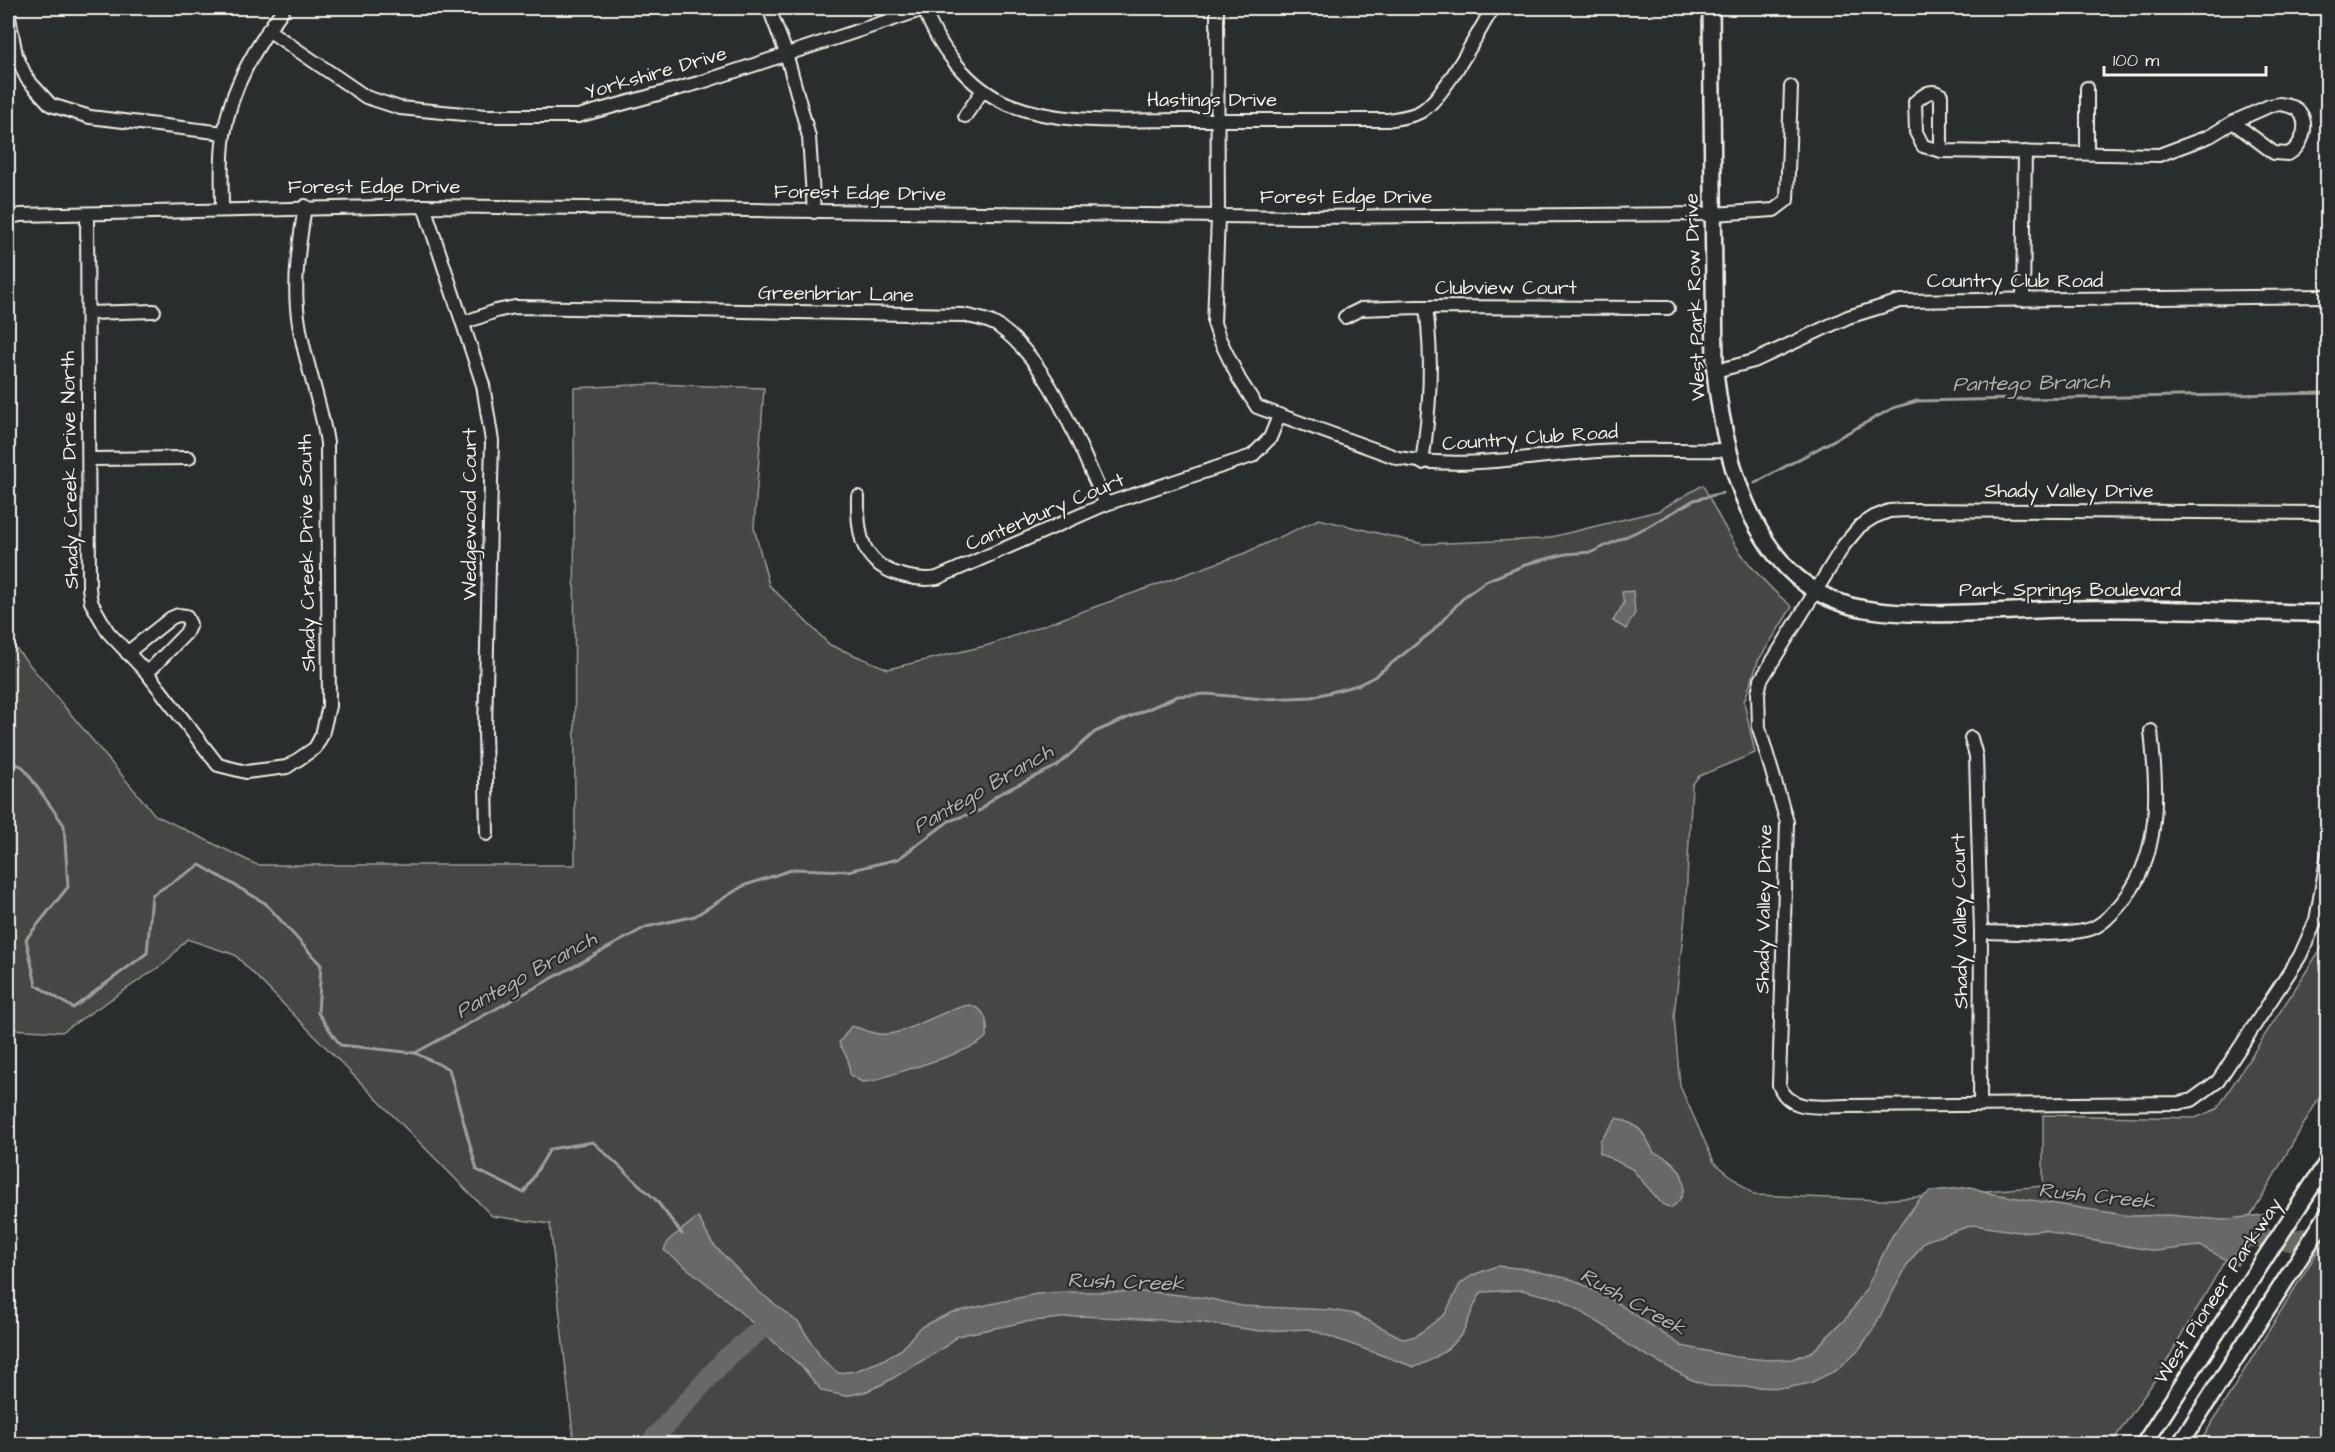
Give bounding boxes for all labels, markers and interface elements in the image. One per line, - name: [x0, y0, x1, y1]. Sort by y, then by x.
- street label: Yorkshire Drive: [582, 39, 730, 107]
- scale bar: [2104, 39, 2266, 77]
- text: 100 m: [2113, 48, 2159, 73]
- street label: Hastings Drive: [1147, 86, 1277, 115]
- street label: Forest Edge Drive: [288, 173, 460, 202]
- street label: Forest Edge Drive: [773, 177, 947, 210]
- street label: Forest Edge Drive: [1260, 183, 1432, 212]
- street label: West Park Row Drive: [1677, 192, 1713, 401]
- street label: Country Club Road: [1927, 267, 2103, 296]
- street label: Clubview Court: [1435, 274, 1577, 302]
- street label: Greenbriar Lane: [758, 279, 914, 309]
- street label: Shady Creek Drive North: [54, 350, 87, 589]
- water label: Pantego Branch: [1952, 367, 2111, 400]
- street label: Country Club Road: [1441, 418, 1619, 459]
- street label: Wedgewood Court: [456, 428, 485, 600]
- street label: Shady Creek Drive South: [291, 434, 324, 672]
- street label: Canterbury Court: [961, 466, 1129, 559]
- street label: Shady Valley Drive: [1984, 477, 2154, 506]
- street label: Park Springs Boulevard: [1959, 576, 2181, 605]
- water label: Pantego Branch: [908, 736, 1060, 842]
- street label: Shady Valley Drive: [1749, 824, 1780, 994]
- street label: Shady Valley Court: [1944, 833, 1977, 1009]
- water label: Pantego Branch: [450, 924, 604, 1027]
- water label: Rush Creek: [2037, 1175, 2158, 1217]
- street label: West Pioneer Parkway: [2147, 1192, 2290, 1390]
- water label: Rush Creek: [1575, 1261, 1692, 1344]
- water label: Rush Creek: [1067, 1265, 1186, 1299]

